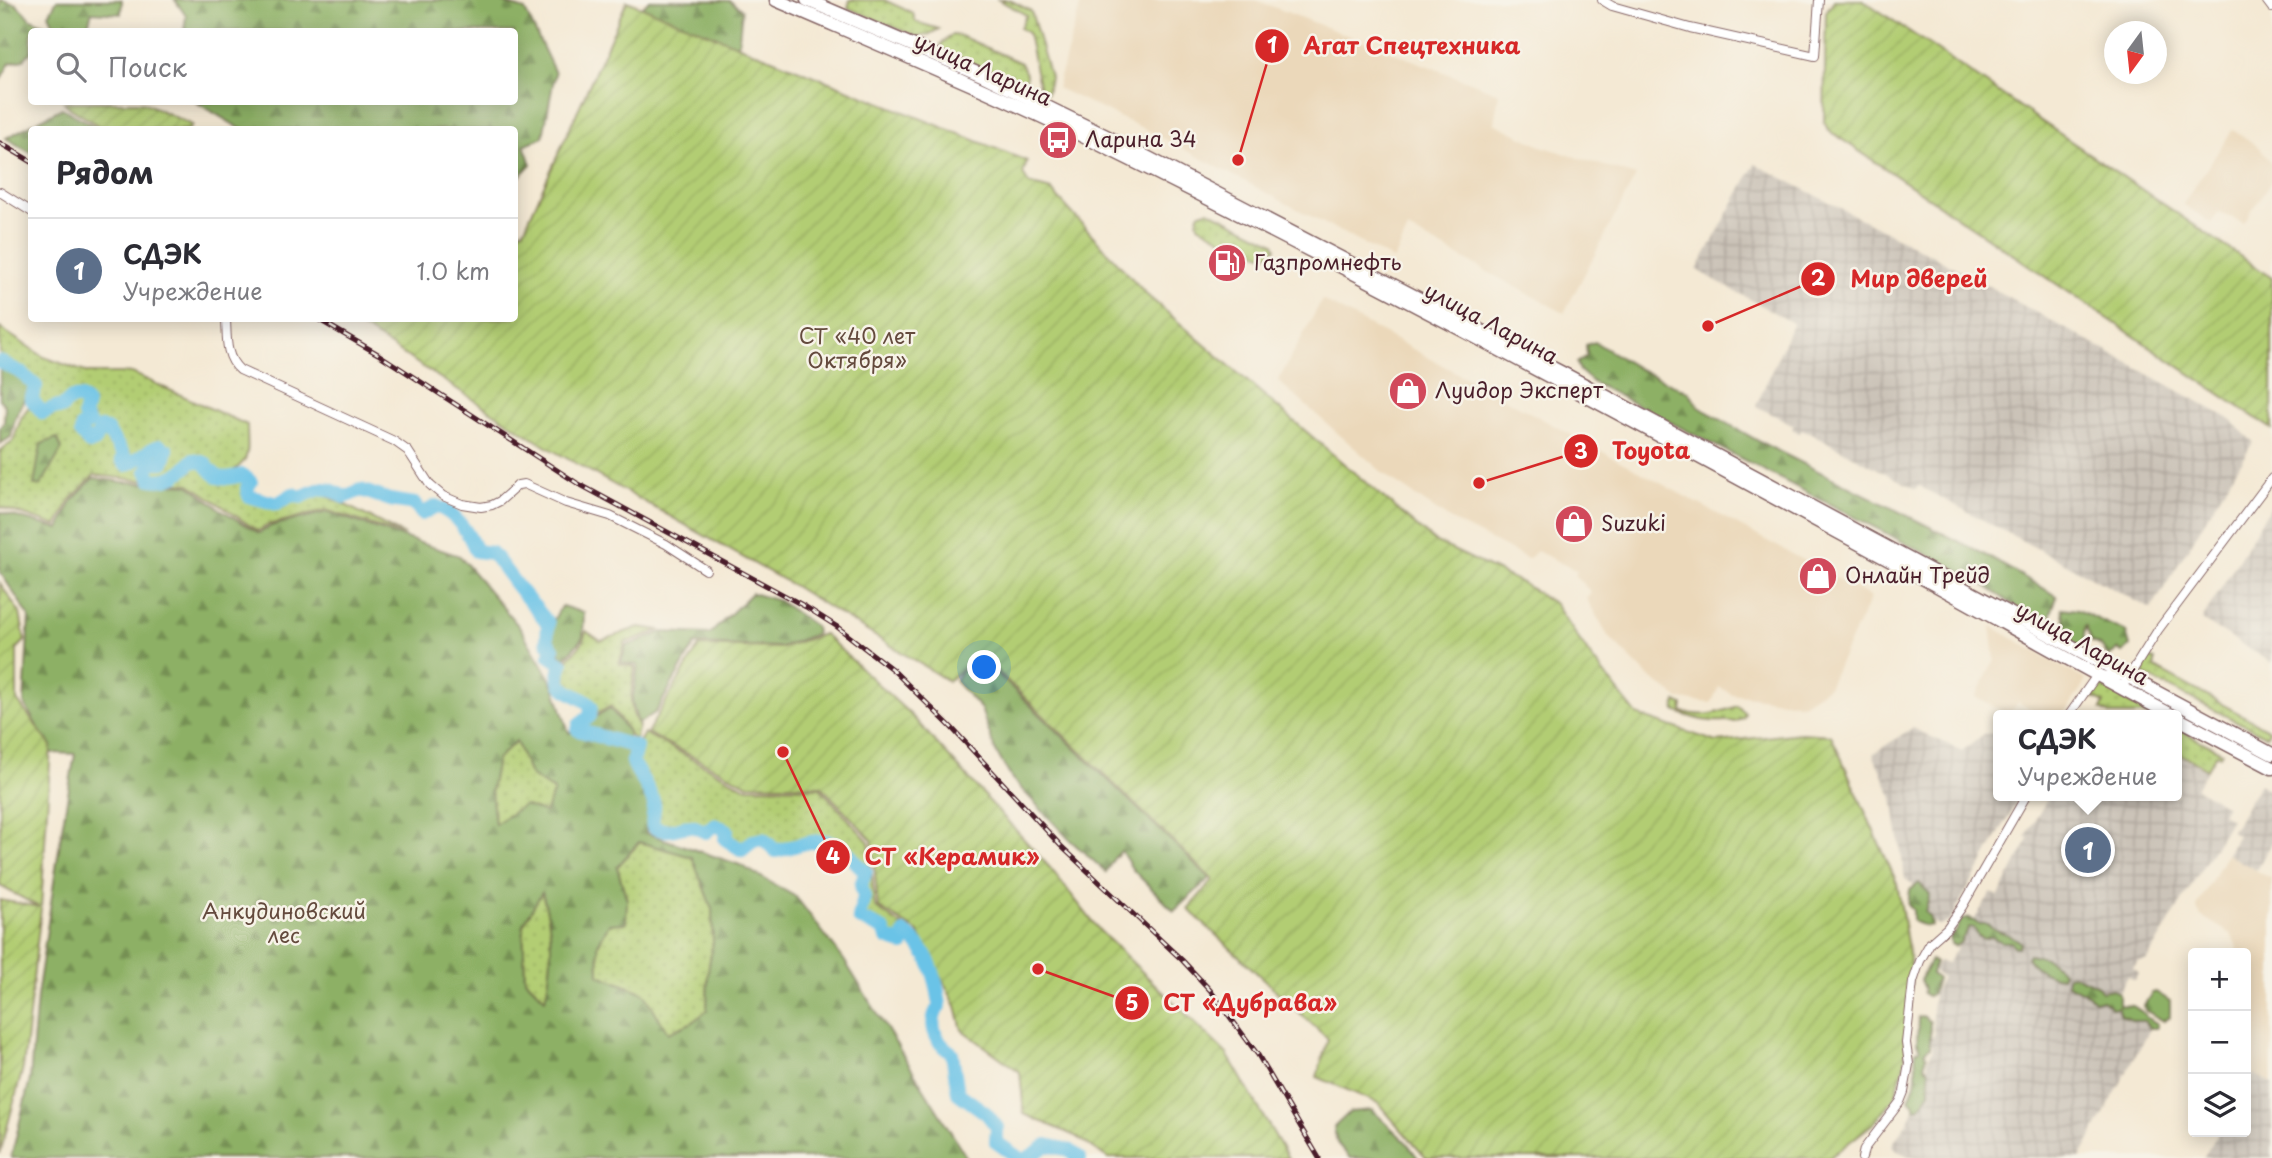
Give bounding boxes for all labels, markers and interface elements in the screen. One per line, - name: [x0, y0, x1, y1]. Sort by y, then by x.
- north arrow: [2104, 21, 2167, 84]
- street label: улица Ларина: [910, 23, 1059, 113]
- callout: Агат Спецтехника: [1255, 24, 1535, 68]
- text: Агат Спецтехника: [1303, 27, 1520, 62]
- search box: [28, 28, 518, 105]
- text: 1: [1267, 28, 1277, 60]
- text: Поиск: [108, 47, 187, 86]
- icon: search: [52, 48, 90, 86]
- bus stop icon: Ларина 34: [1037, 119, 1079, 161]
- place label: Ларина 34: [1085, 122, 1197, 154]
- text: Рядом: [56, 149, 154, 194]
- text: СДЭК: [123, 234, 202, 273]
- fuel station icon: Газпромнефть: [1206, 242, 1248, 284]
- place label: Газпромнефть: [1254, 245, 1402, 277]
- text: 1: [74, 253, 85, 288]
- text: 1.0 km: [417, 253, 490, 288]
- callout: Мир дверей: [1801, 257, 2003, 301]
- text: Мир дверей: [1850, 260, 1988, 295]
- text: 2: [1811, 261, 1826, 293]
- text: Учреждение: [123, 273, 263, 308]
- street label: улица Ларина: [1419, 273, 1565, 371]
- park label: СТ «40 лет Октября»: [799, 319, 916, 375]
- shop icon: Луидор Эксперт: [1387, 370, 1429, 412]
- place label: Луидор Эксперт: [1435, 373, 1604, 405]
- callout: Toyota: [1563, 429, 1705, 473]
- text: Toyota: [1612, 432, 1691, 467]
- text: 3: [1574, 434, 1588, 466]
- shop icon: Suzuki: [1553, 503, 1595, 545]
- place label: Suzuki: [1601, 506, 1666, 538]
- shop icon: Онлайн Трейд: [1797, 555, 1839, 597]
- place label: Онлайн Трейд: [1845, 558, 1990, 590]
- street label: улица Ларина: [2011, 592, 2156, 692]
- your location: [967, 650, 1001, 684]
- popup: [1993, 710, 2182, 801]
- text: СДЭК: [2018, 719, 2096, 758]
- text: Учреждение: [2018, 758, 2157, 793]
- pin: 1: [2065, 824, 2111, 876]
- callout: СТ «Керамик»: [816, 835, 1054, 879]
- text: СТ «Керамик»: [865, 838, 1040, 873]
- text: 4: [826, 839, 840, 871]
- park label: Анкудиновский лес: [202, 894, 366, 950]
- map controls: [2188, 948, 2251, 1137]
- button: +: [2188, 948, 2251, 1011]
- callout: СТ «Дубрава»: [1114, 981, 1351, 1025]
- text: СТ «Дубрава»: [1163, 984, 1337, 1019]
- text: 5: [1125, 986, 1139, 1018]
- button: −: [2188, 1011, 2251, 1074]
- button: layers: [2188, 1074, 2251, 1137]

